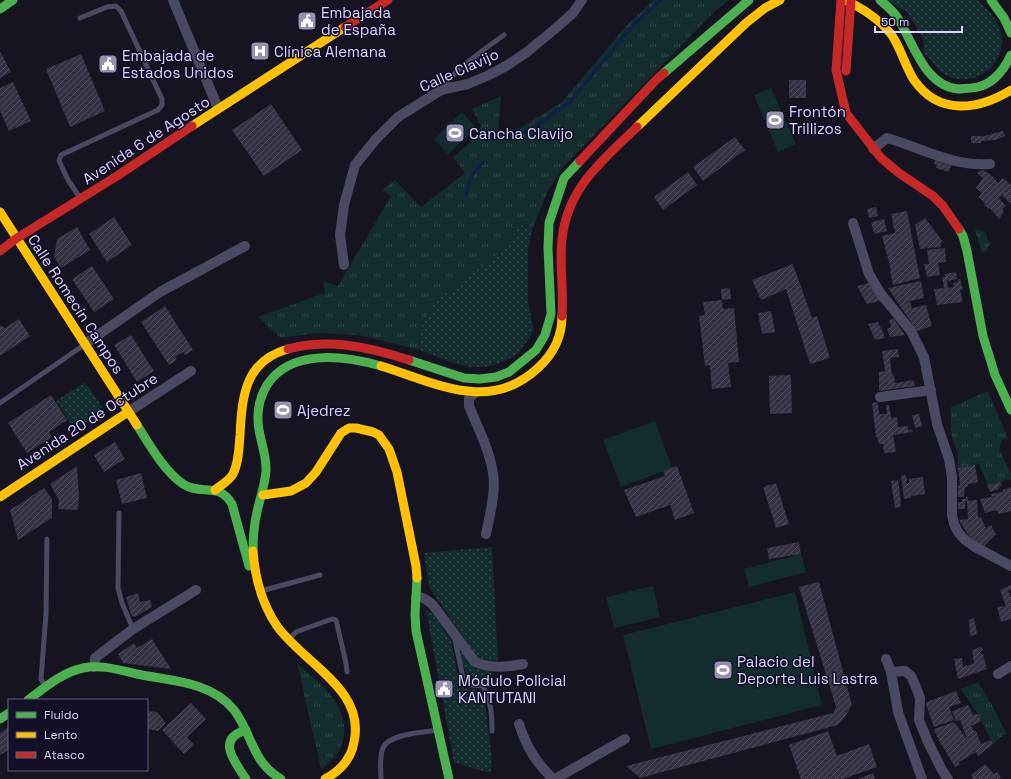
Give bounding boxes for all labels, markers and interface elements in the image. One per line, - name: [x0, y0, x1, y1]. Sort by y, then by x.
- place label: Embajada de España: [321, 3, 396, 39]
- scale bar: [875, 8, 962, 34]
- public building icon: Embajada de España: [296, 10, 318, 32]
- text: 50 m: [881, 14, 909, 30]
- hospital icon: Clínica Alemana: [249, 40, 271, 62]
- place label: Clínica Alemana: [274, 42, 387, 61]
- street label: Calle Clavijo: [416, 44, 502, 96]
- place label: Embajada de Estados Unidos: [122, 46, 234, 82]
- public building icon: Embajada de Estados Unidos: [97, 53, 119, 75]
- street label: Avenida 6 de Agosto: [79, 92, 213, 188]
- place label: Frontón Trillizos: [789, 102, 846, 138]
- sports icon: Frontón Trillizos: [764, 109, 786, 131]
- sports icon: Cancha Clavijo: [444, 122, 466, 144]
- place label: Cancha Clavijo: [469, 124, 573, 143]
- street label: Calle Romecín Campos: [24, 231, 128, 377]
- street label: Avenida 20 de Octubre: [13, 368, 161, 474]
- sports icon: Ajedrez: [272, 399, 294, 421]
- place label: Ajedrez: [297, 401, 351, 420]
- place label: Palacio del Deporte Luis Lastra: [737, 652, 878, 688]
- sports icon: Palacio del Deporte Luis Lastra: [712, 659, 734, 681]
- place label: Módulo Policial KANTUTANI: [458, 671, 566, 707]
- public building icon: Módulo Policial KANTUTANI: [433, 678, 455, 700]
- legend: [8, 699, 148, 771]
- text: Fluido: [44, 707, 79, 723]
- text: Lento: [44, 727, 78, 743]
- text: Atasco: [44, 747, 85, 763]

